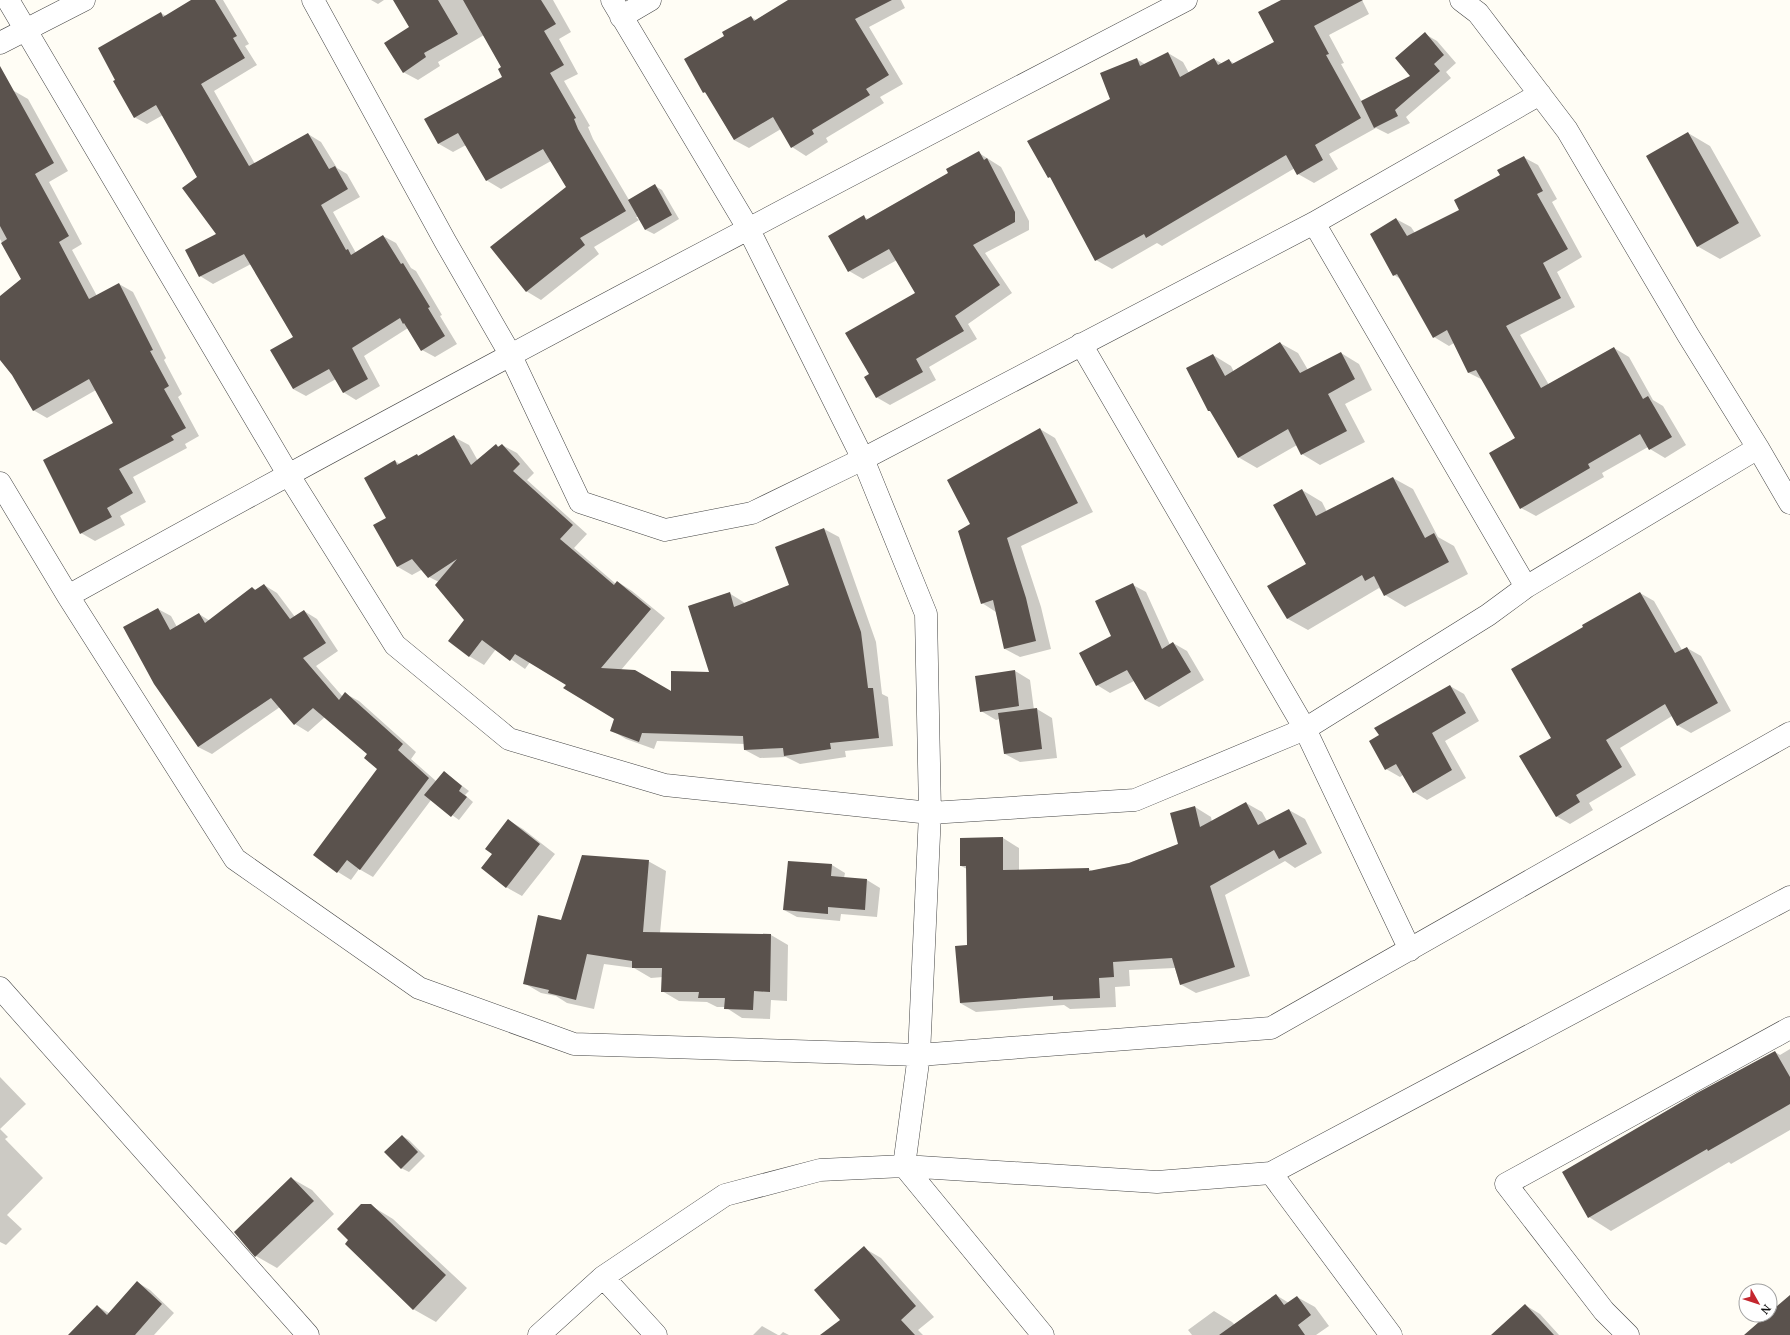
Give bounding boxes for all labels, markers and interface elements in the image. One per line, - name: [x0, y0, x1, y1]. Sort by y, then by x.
- north arrow: [1738, 1283, 1778, 1323]
- text: N: [1757, 1302, 1775, 1318]

